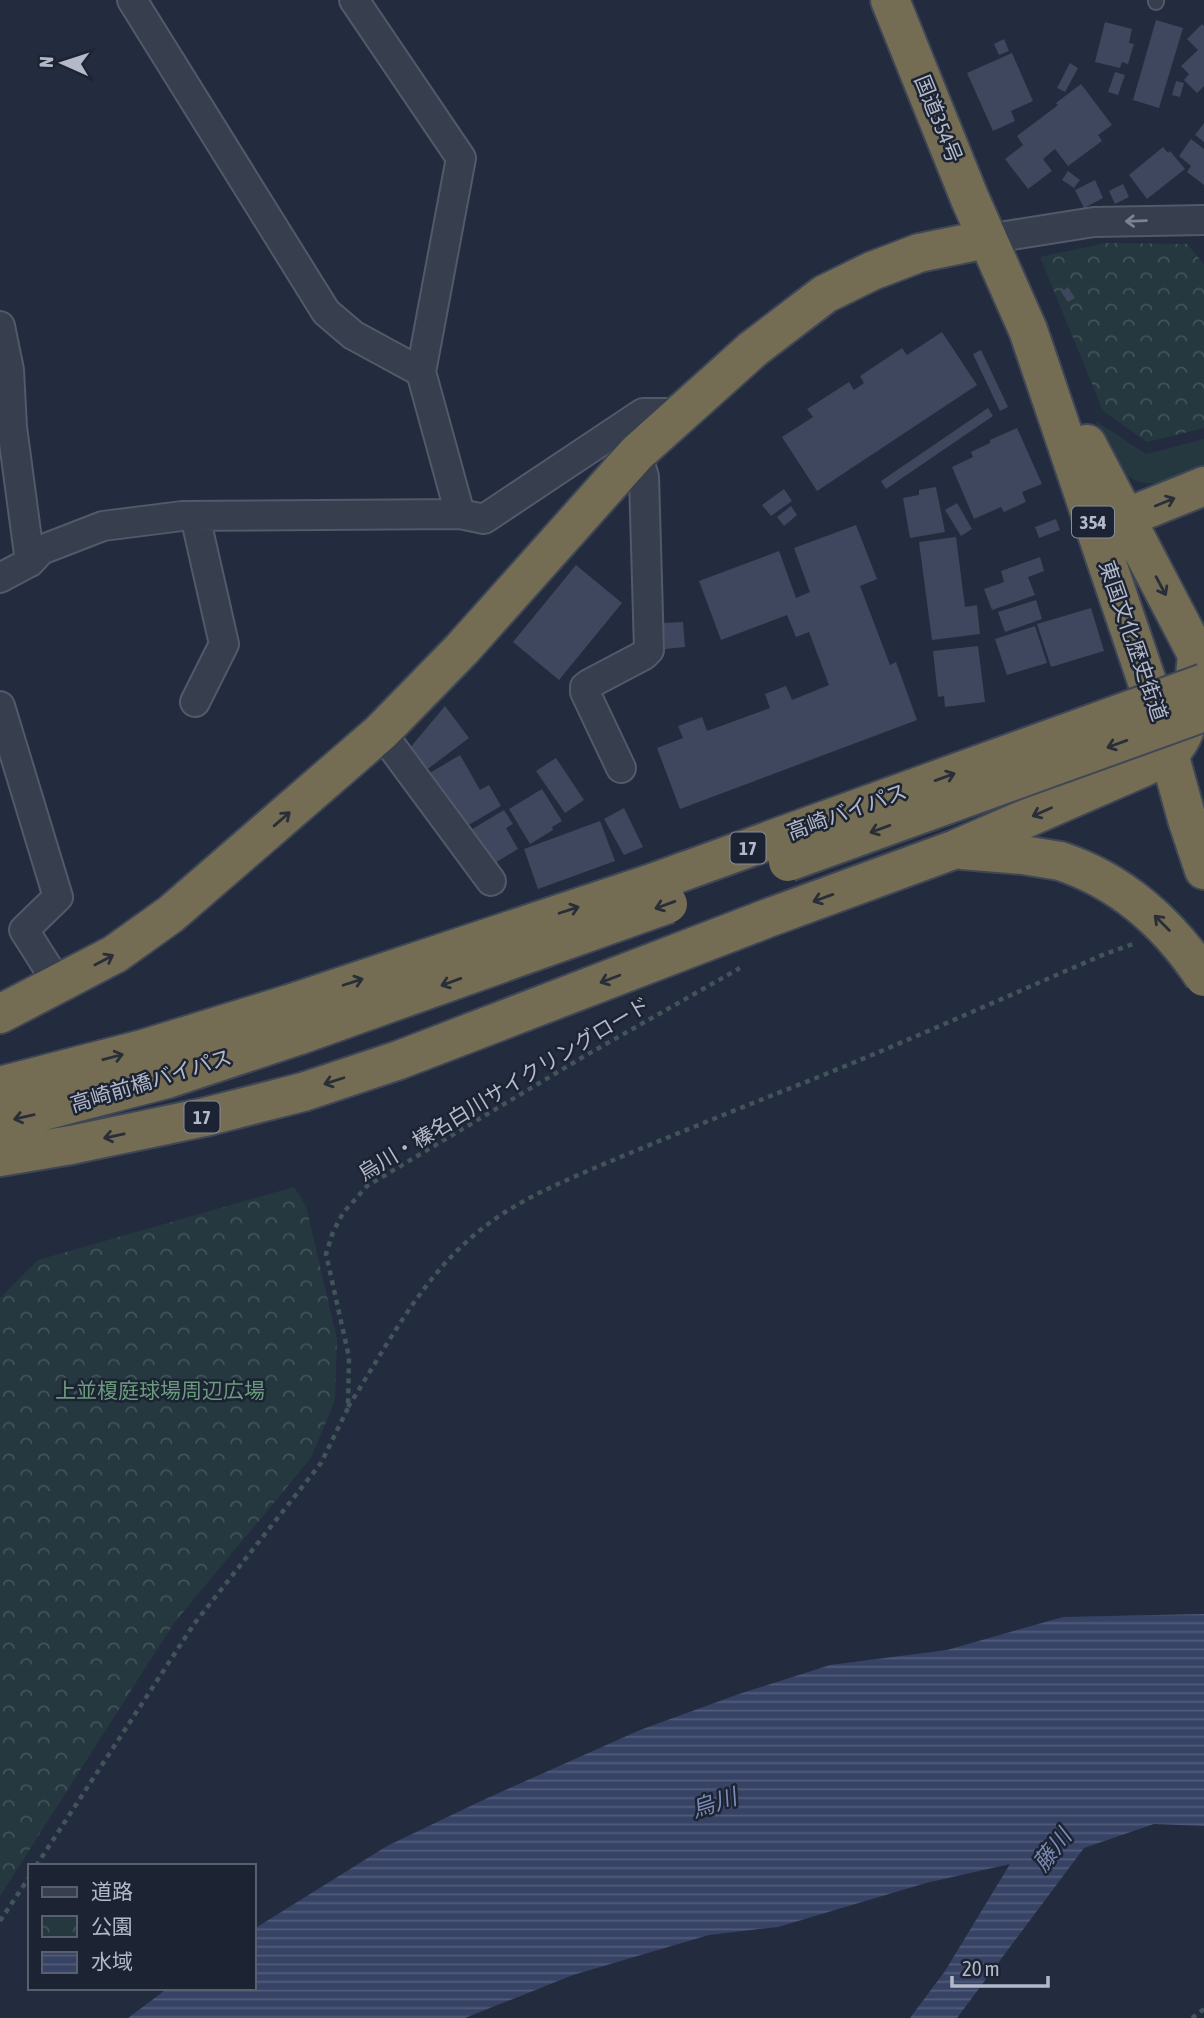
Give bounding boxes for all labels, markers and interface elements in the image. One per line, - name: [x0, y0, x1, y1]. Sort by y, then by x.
- north arrow: [28, 28, 98, 98]
- text: N: [35, 56, 57, 68]
- street label: 国道354号: [910, 71, 967, 166]
- one-way arrow: [1125, 214, 1148, 227]
- one-way arrow: [1153, 494, 1175, 507]
- road number: 354: [1072, 506, 1114, 538]
- street label: 東国文化歴史街道: [1095, 557, 1173, 724]
- one-way arrow: [1155, 575, 1168, 596]
- one-way arrow: [1106, 739, 1128, 751]
- one-way arrow: [933, 769, 955, 782]
- street label: 高崎バイパス: [784, 778, 910, 844]
- one-way arrow: [1031, 806, 1053, 819]
- one-way arrow: [272, 811, 290, 827]
- one-way arrow: [869, 824, 891, 836]
- road number: 17: [730, 832, 766, 863]
- one-way arrow: [812, 893, 834, 905]
- one-way arrow: [655, 900, 677, 913]
- one-way arrow: [558, 903, 580, 916]
- one-way arrow: [1153, 915, 1170, 932]
- one-way arrow: [93, 953, 114, 966]
- one-way arrow: [599, 973, 621, 986]
- one-way arrow: [342, 975, 364, 988]
- one-way arrow: [441, 977, 463, 989]
- street label: 烏川・榛名白川サイクリングロード: [353, 991, 653, 1185]
- street label: 高崎前橋バイパス: [67, 1044, 234, 1116]
- one-way arrow: [102, 1050, 124, 1063]
- one-way arrow: [324, 1076, 346, 1089]
- road number: 17: [184, 1102, 220, 1133]
- one-way arrow: [13, 1111, 36, 1124]
- one-way arrow: [103, 1130, 126, 1143]
- park label: 上並榎庭球場周辺広場: [55, 1378, 265, 1402]
- water label: 烏川: [688, 1783, 743, 1822]
- water label: 藤川: [1028, 1822, 1078, 1876]
- legend: [28, 1864, 256, 1990]
- text: 道路: [91, 1879, 133, 1903]
- text: 公園: [91, 1914, 133, 1938]
- scale bar: [952, 1944, 1048, 1988]
- text: 水域: [91, 1949, 133, 1973]
- text: 20 m: [962, 1956, 1000, 1980]

